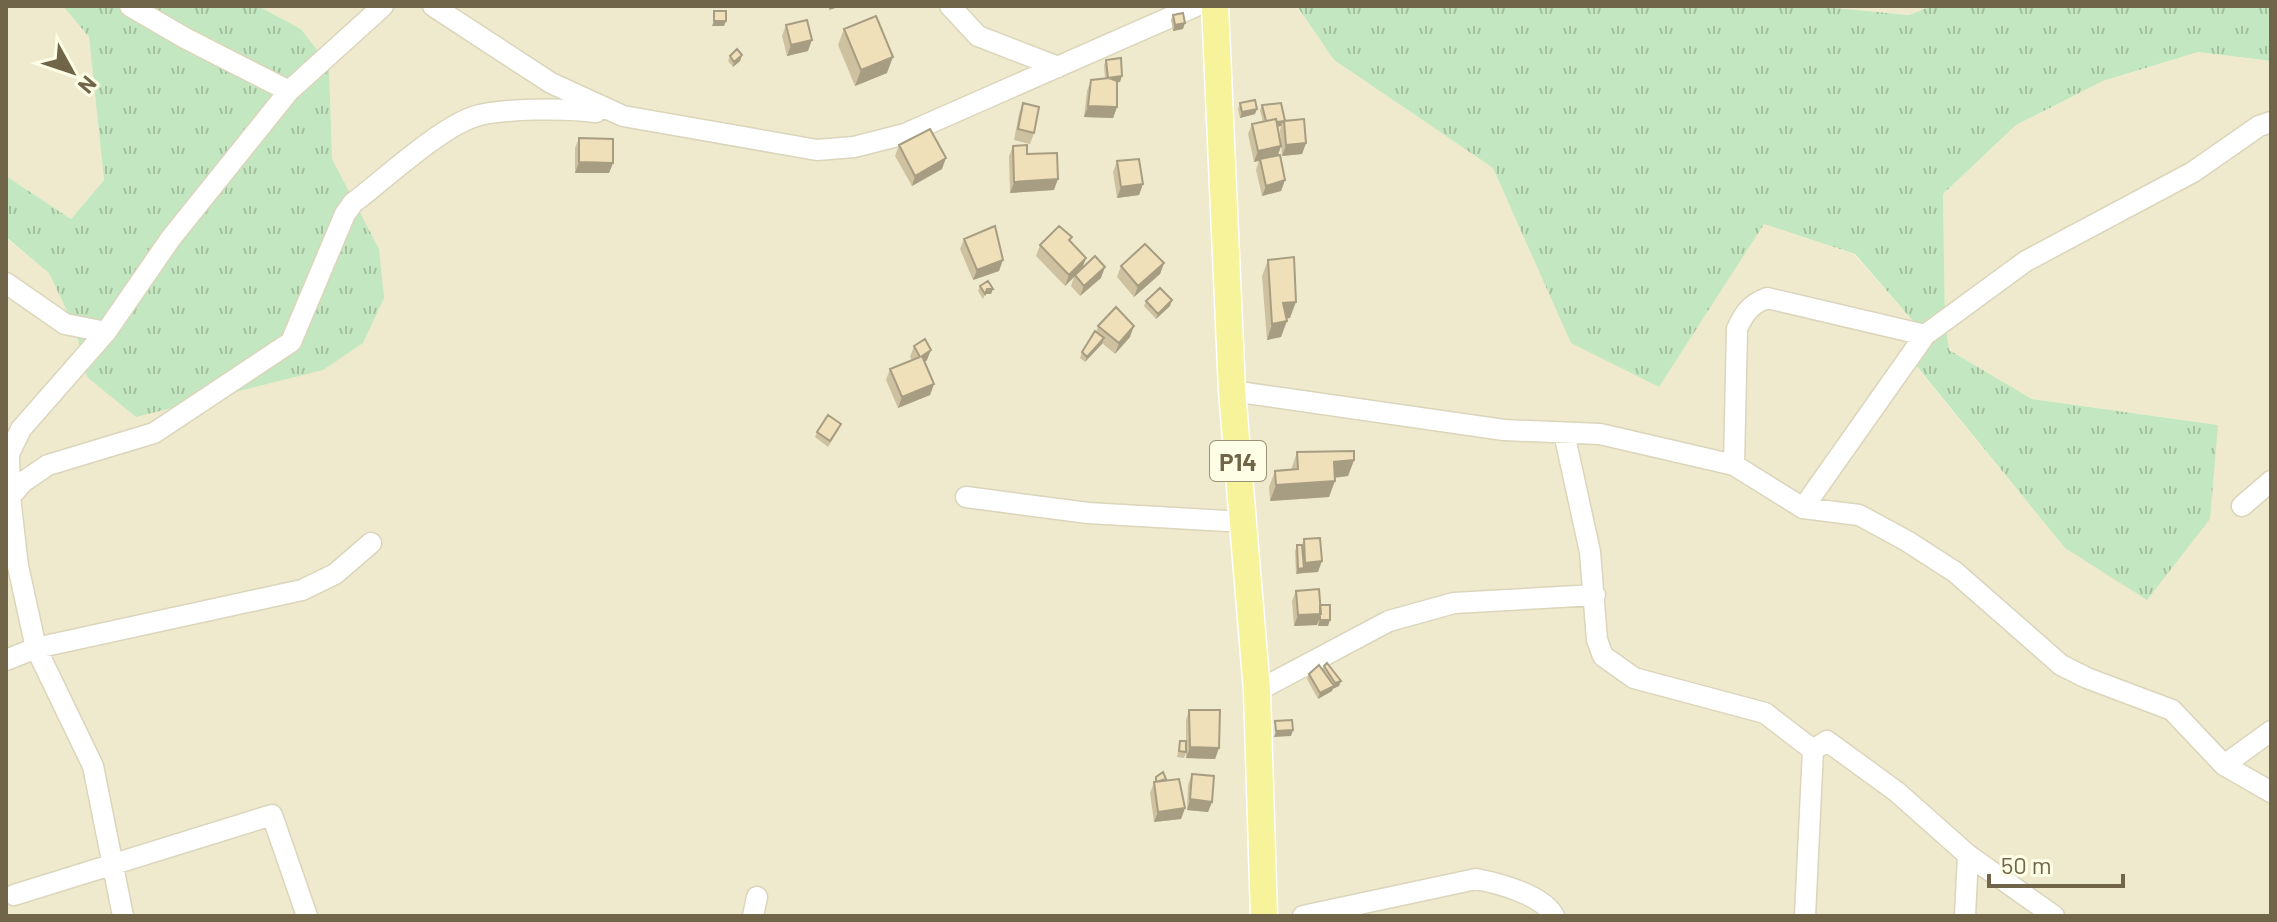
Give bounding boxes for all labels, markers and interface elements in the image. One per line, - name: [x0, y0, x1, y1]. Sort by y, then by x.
- north arrow: [32, 32, 112, 112]
- text: N: [73, 72, 103, 99]
- road number: P14: [1210, 441, 1266, 481]
- scale bar: [1989, 838, 2123, 888]
- text: 50 m: [2001, 850, 2052, 879]

